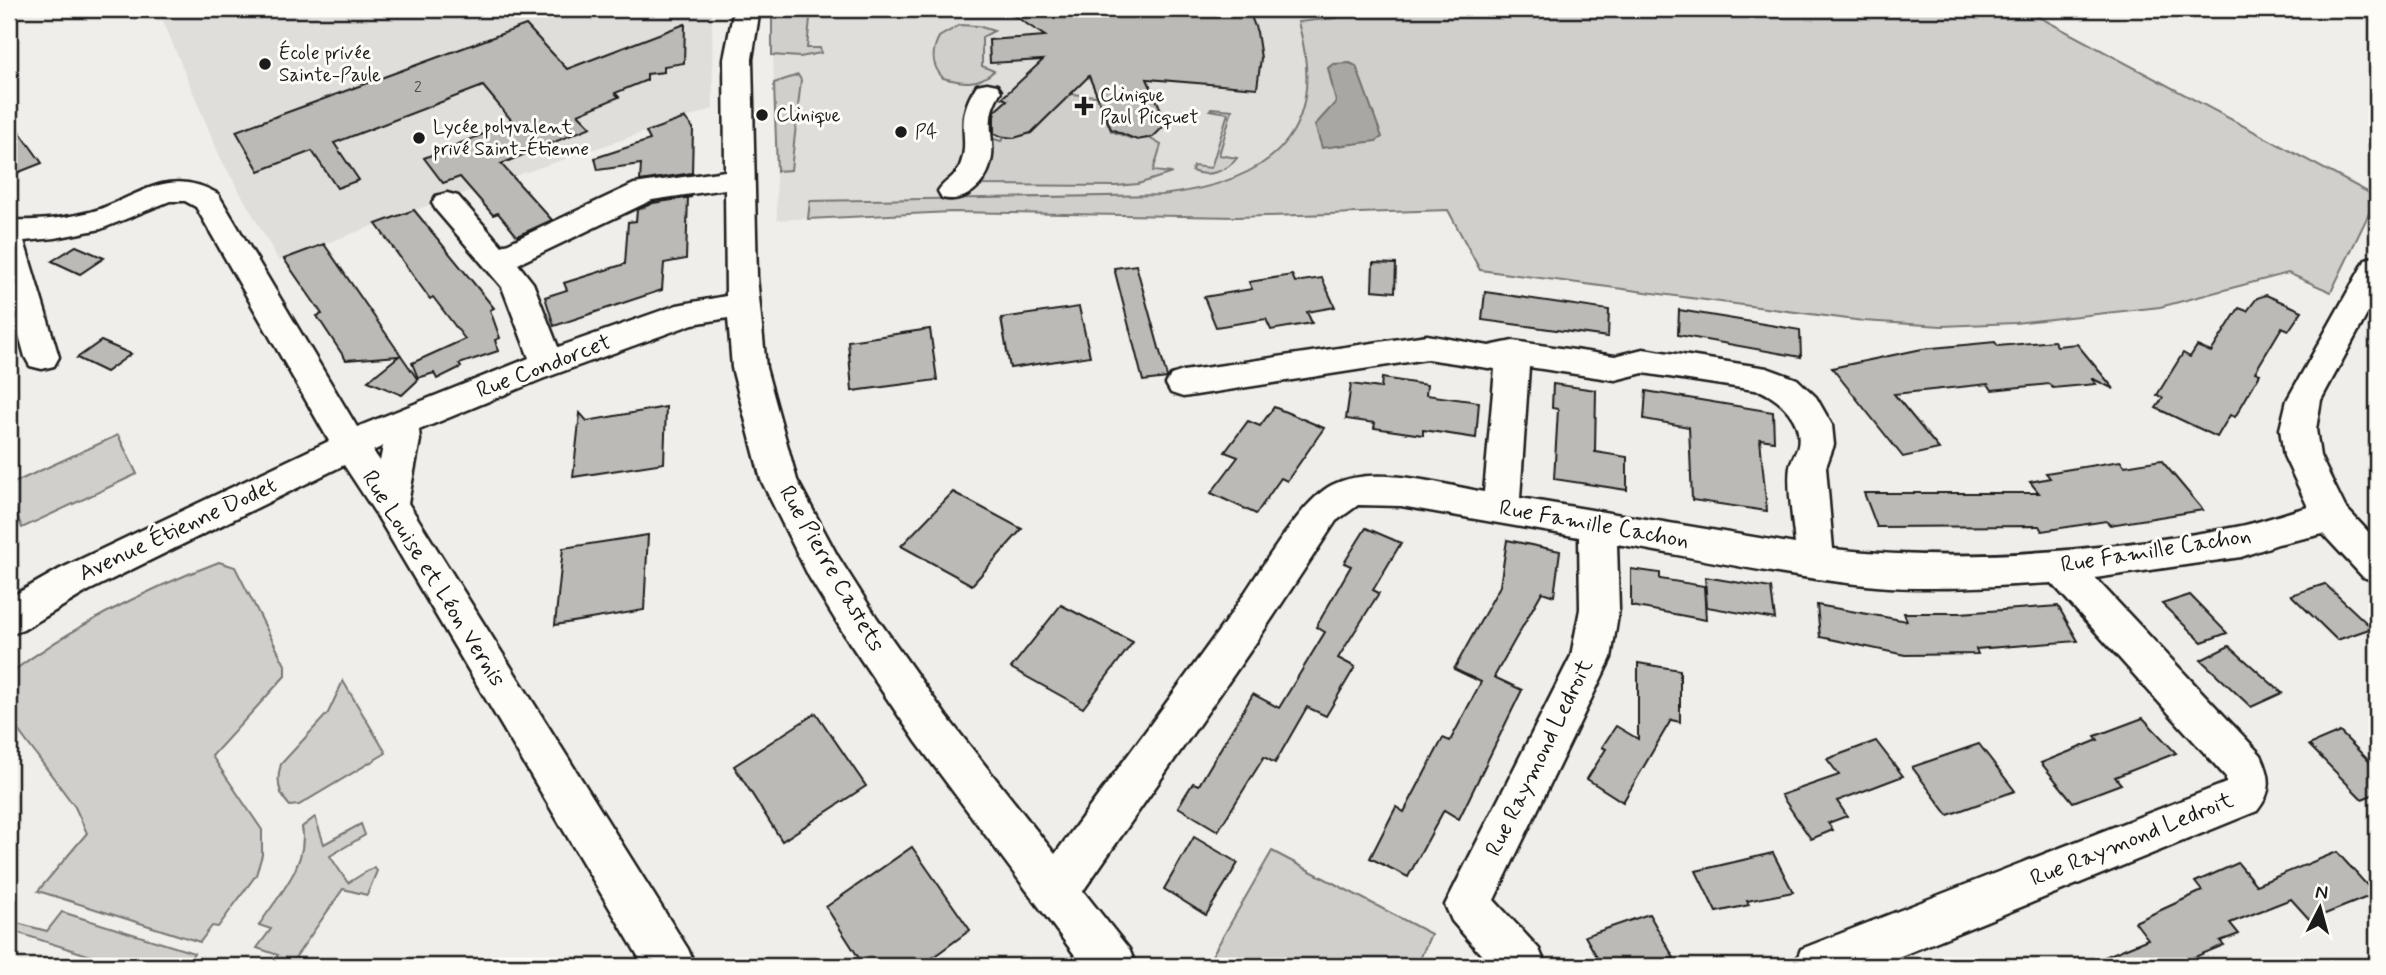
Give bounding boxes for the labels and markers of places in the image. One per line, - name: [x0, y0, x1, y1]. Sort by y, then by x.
- place label: École privée Sainte-Paule: [279, 40, 381, 88]
- marker: École privée Sainte-Paule: [257, 56, 273, 72]
- place label: Clinique Paul Picquet: [1100, 83, 1198, 130]
- marker: Clinique Paul Picquet: [1074, 96, 1094, 116]
- place label: Clinique: [776, 103, 840, 128]
- marker: Clinique: [754, 107, 770, 123]
- place label: Lycée polyvalent privé Saint-Étienne: [433, 115, 589, 162]
- place label: P4: [915, 120, 937, 145]
- marker: P4: [893, 124, 909, 140]
- marker: Lycée polyvalent privé Saint-Étienne: [411, 130, 427, 146]

